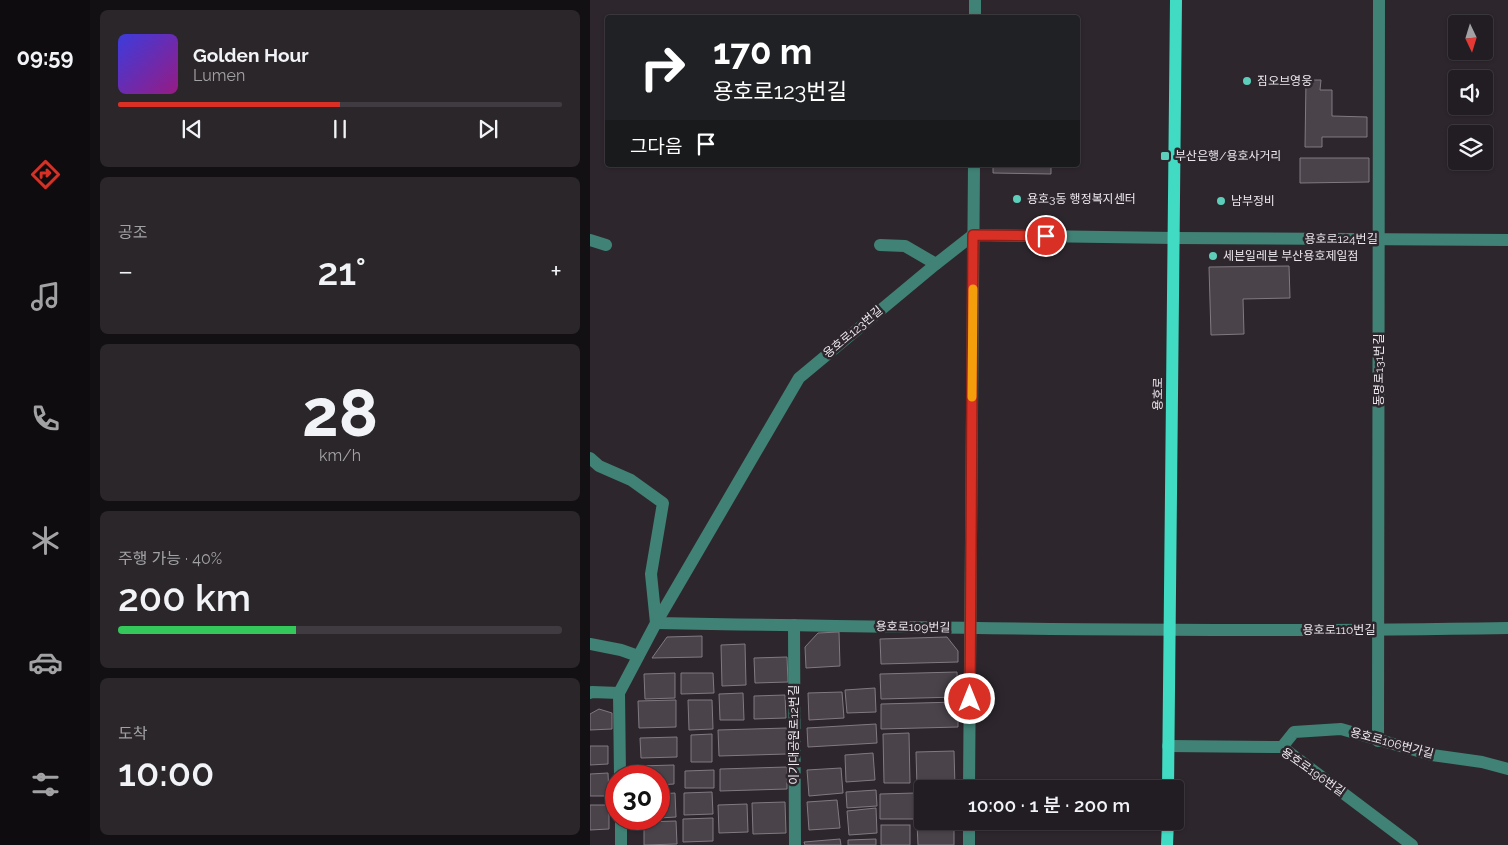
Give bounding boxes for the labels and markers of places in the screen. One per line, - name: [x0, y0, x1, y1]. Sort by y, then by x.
- place label: 짐오브영웅: [1257, 74, 1312, 88]
- marker: 짐오브영웅: [1241, 75, 1253, 87]
- place label: 부산은행/용호사거리: [1175, 149, 1282, 163]
- marker: 부산은행/용호사거리: [1159, 150, 1171, 162]
- place label: 용호3동 행정복지센터: [1027, 192, 1136, 206]
- marker: 용호3동 행정복지센터: [1011, 193, 1023, 205]
- place label: 남부정비: [1231, 194, 1275, 208]
- marker: 남부정비: [1215, 195, 1227, 207]
- pin: [1025, 215, 1067, 257]
- place label: 세븐일레븐 부산용호제일점: [1223, 249, 1359, 263]
- marker: 세븐일레븐 부산용호제일점: [1207, 250, 1219, 262]

